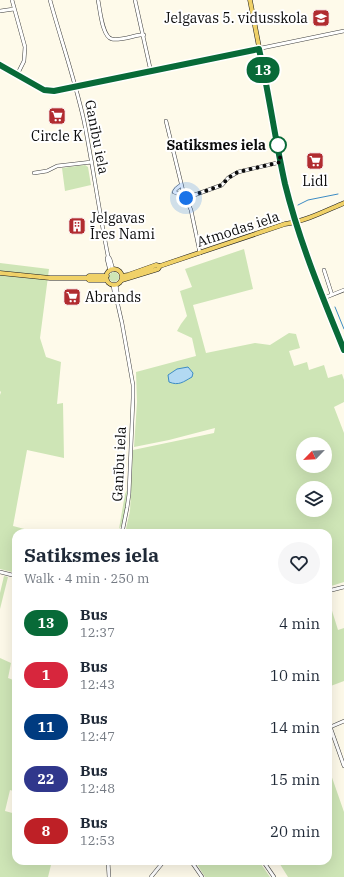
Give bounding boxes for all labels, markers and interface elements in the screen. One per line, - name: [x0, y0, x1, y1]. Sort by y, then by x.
- school or university icon: Jelgavas 5. vidusskola: [311, 8, 331, 28]
- place label: Jelgavas 5. vidusskola: [164, 9, 308, 27]
- line badge: 13: [245, 57, 281, 83]
- text: 13: [255, 61, 271, 79]
- street label: Ganību iela: [81, 98, 113, 176]
- supermarket icon: Circle K: [47, 106, 67, 126]
- place label: Circle K: [31, 127, 83, 145]
- place label: Satiksmes iela: [166, 136, 266, 154]
- marker: Satiksmes iela: [269, 136, 287, 154]
- supermarket icon: Lidl: [305, 151, 325, 171]
- place label: Lidl: [302, 172, 328, 190]
- your location: [176, 188, 196, 208]
- street label: Atmodas iela: [194, 207, 282, 251]
- place label: Jelgavas Īres Nami: [90, 209, 155, 243]
- building icon: Jelgavas Īres Nami: [67, 216, 87, 236]
- supermarket icon: Abrands: [62, 287, 82, 307]
- place label: Abrands: [85, 288, 141, 306]
- street label: Ganību iela: [108, 426, 130, 502]
- north arrow: [296, 437, 332, 473]
- map controls: [296, 437, 332, 517]
- button: layers: [296, 481, 332, 517]
- button: heart: [278, 542, 320, 584]
- text: Satiksmes iela: [24, 543, 159, 567]
- text: Walk · 4 min · 250 m: [24, 570, 149, 587]
- text: Bus: [80, 605, 108, 624]
- text: 13: [38, 614, 54, 632]
- text: 4 min: [279, 614, 320, 633]
- text: 12:37: [80, 624, 115, 641]
- text: Bus: [80, 657, 108, 676]
- text: 1: [42, 666, 50, 684]
- text: 10 min: [270, 666, 320, 685]
- text: 12:43: [80, 676, 115, 693]
- text: Bus: [80, 709, 108, 728]
- text: 11: [38, 718, 54, 736]
- text: 14 min: [270, 718, 320, 737]
- text: 12:47: [80, 728, 115, 745]
- text: Bus: [80, 761, 108, 780]
- text: 22: [38, 770, 54, 788]
- text: 15 min: [270, 770, 320, 789]
- text: 12:48: [80, 780, 115, 797]
- text: Bus: [80, 813, 108, 832]
- text: 8: [42, 822, 50, 840]
- text: 20 min: [270, 822, 320, 841]
- text: 12:53: [80, 832, 115, 849]

